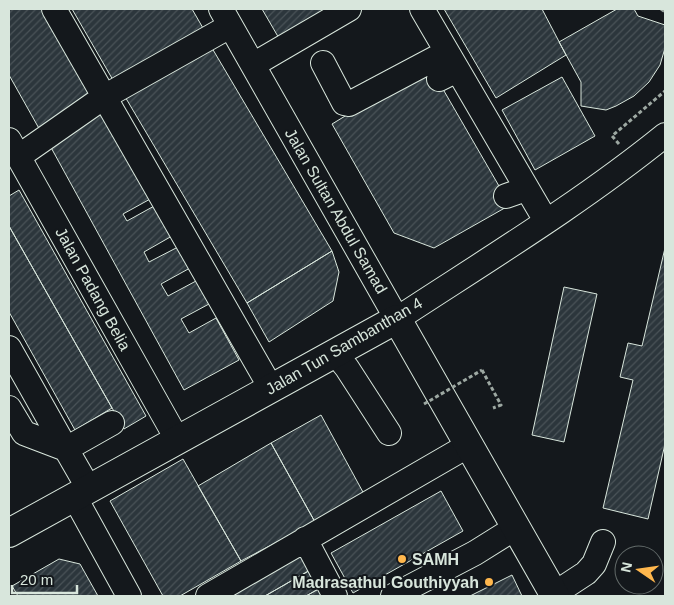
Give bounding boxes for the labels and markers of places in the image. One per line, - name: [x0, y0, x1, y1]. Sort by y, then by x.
- place label: SAMH: [412, 551, 459, 568]
- marker: SAMH: [396, 553, 408, 565]
- place label: Madrasathul Gouthiyyah: [292, 574, 479, 591]
- marker: Madrasathul Gouthiyyah: [483, 576, 495, 588]

